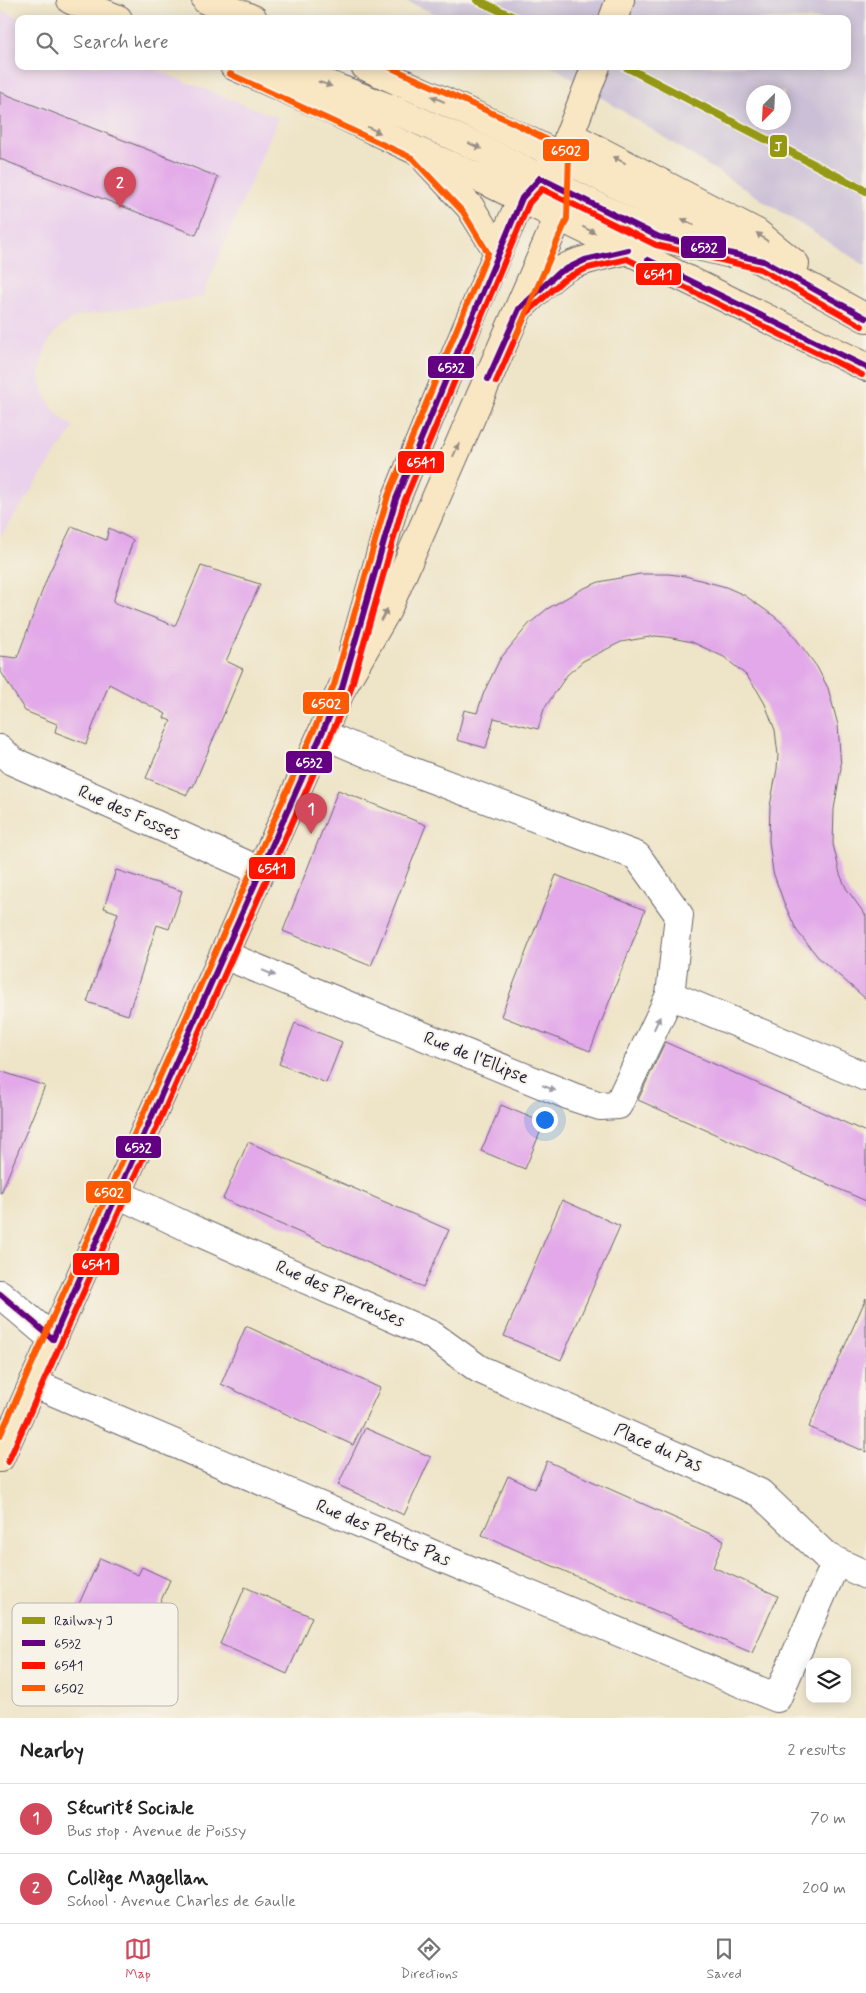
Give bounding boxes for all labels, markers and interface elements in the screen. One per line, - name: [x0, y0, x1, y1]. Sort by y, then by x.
- search box: [15, 15, 851, 70]
- icon: search: [33, 29, 61, 57]
- text: Search here: [73, 30, 169, 55]
- one-way arrow: [318, 80, 333, 88]
- north arrow: [746, 85, 791, 130]
- one-way arrow: [431, 95, 445, 103]
- one-way arrow: [367, 126, 381, 134]
- line badge: J: [769, 134, 788, 158]
- line badge: 6502: [542, 138, 590, 162]
- text: J: [774, 138, 782, 156]
- text: 6502: [551, 142, 581, 160]
- one-way arrow: [468, 143, 482, 151]
- one-way arrow: [612, 156, 626, 164]
- pin: 2: [104, 167, 136, 208]
- one-way arrow: [681, 218, 696, 226]
- one-way arrow: [581, 226, 596, 234]
- one-way arrow: [755, 232, 768, 243]
- line badge: 6532: [680, 235, 727, 259]
- text: 6532: [690, 239, 718, 257]
- line badge: 6541: [635, 262, 682, 286]
- text: 6541: [643, 266, 673, 284]
- line badge: 6532: [427, 355, 475, 379]
- text: 6532: [437, 359, 465, 377]
- one-way arrow: [453, 443, 461, 457]
- line badge: 6541: [397, 450, 445, 474]
- text: 6541: [406, 454, 436, 472]
- one-way arrow: [380, 608, 388, 622]
- line badge: 6502: [302, 691, 350, 715]
- text: 6502: [311, 695, 341, 713]
- line badge: 6532: [285, 750, 333, 774]
- text: 6532: [295, 754, 323, 772]
- street label: Rue des Fosses: [74, 780, 184, 846]
- pin: 1: [295, 793, 327, 834]
- line badge: 6541: [248, 856, 296, 880]
- text: 6541: [257, 860, 287, 878]
- one-way arrow: [262, 970, 276, 978]
- one-way arrow: [653, 1016, 661, 1030]
- street label: Rue de l'Ellipse: [420, 1026, 532, 1090]
- one-way arrow: [542, 1084, 556, 1092]
- your location: [532, 1107, 558, 1133]
- line badge: 6532: [115, 1135, 162, 1159]
- text: 6532: [124, 1139, 152, 1157]
- line badge: 6502: [85, 1180, 132, 1204]
- text: 6502: [94, 1184, 124, 1202]
- line badge: 6541: [72, 1252, 120, 1276]
- street label: Rue des Pierreuses: [272, 1255, 409, 1333]
- text: 6541: [81, 1256, 111, 1274]
- street label: Place du Pas: [610, 1418, 706, 1478]
- street label: Rue des Petits Pas: [312, 1494, 454, 1572]
- legend: [12, 1603, 178, 1706]
- text: Railway J: [54, 1612, 113, 1630]
- text: 6532: [54, 1635, 81, 1653]
- text: 6541: [54, 1657, 83, 1675]
- map controls: [806, 1658, 851, 1703]
- button: layers: [806, 1658, 851, 1703]
- text: 6502: [54, 1680, 84, 1698]
- text: Nearby: [20, 1737, 84, 1765]
- text: 2 results: [788, 1740, 846, 1761]
- text: Sécurité Sociale: [67, 1796, 194, 1821]
- text: 1: [32, 1808, 40, 1829]
- text: 70 m: [810, 1808, 846, 1829]
- text: Bus stop · Avenue de Poissy: [67, 1821, 246, 1842]
- text: Collège Magellan: [67, 1866, 208, 1891]
- text: 2: [32, 1878, 40, 1899]
- text: 200 m: [802, 1878, 846, 1899]
- text: School · Avenue Charles de Gaulle: [67, 1891, 296, 1912]
- tab: Map: [124, 1935, 152, 1983]
- tab: Directions: [401, 1935, 458, 1983]
- tab: Saved: [706, 1935, 742, 1983]

